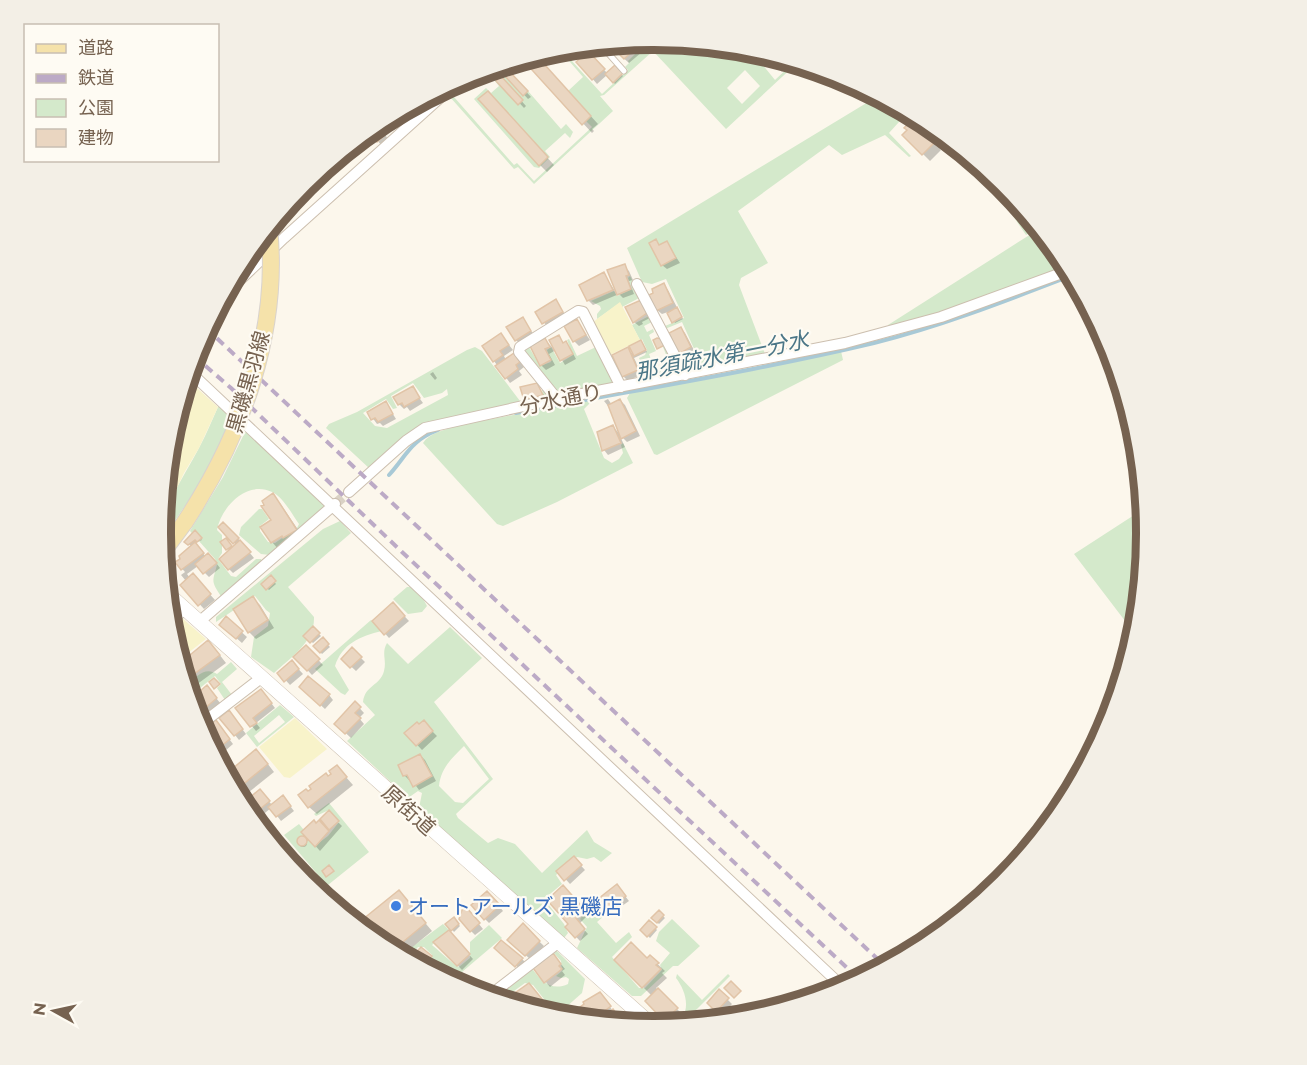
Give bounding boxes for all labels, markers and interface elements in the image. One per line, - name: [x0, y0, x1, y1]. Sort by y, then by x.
- legend: [24, 24, 219, 162]
- text: 道路: [78, 37, 114, 59]
- text: 鉄道: [78, 67, 114, 89]
- text: 公園: [78, 97, 114, 119]
- text: 建物: [78, 127, 114, 149]
- water label: 那須疏水第一分水: [633, 326, 813, 386]
- street label: 黒磯黒羽線: [222, 328, 274, 436]
- street label: 分水通り: [517, 379, 605, 419]
- street label: 原街道: [377, 780, 441, 840]
- place label: オートアールズ 黒磯店: [408, 894, 622, 919]
- marker: オートアールズ 黒磯店: [389, 899, 403, 913]
- north arrow: [24, 981, 84, 1041]
- text: N: [29, 1001, 50, 1017]

